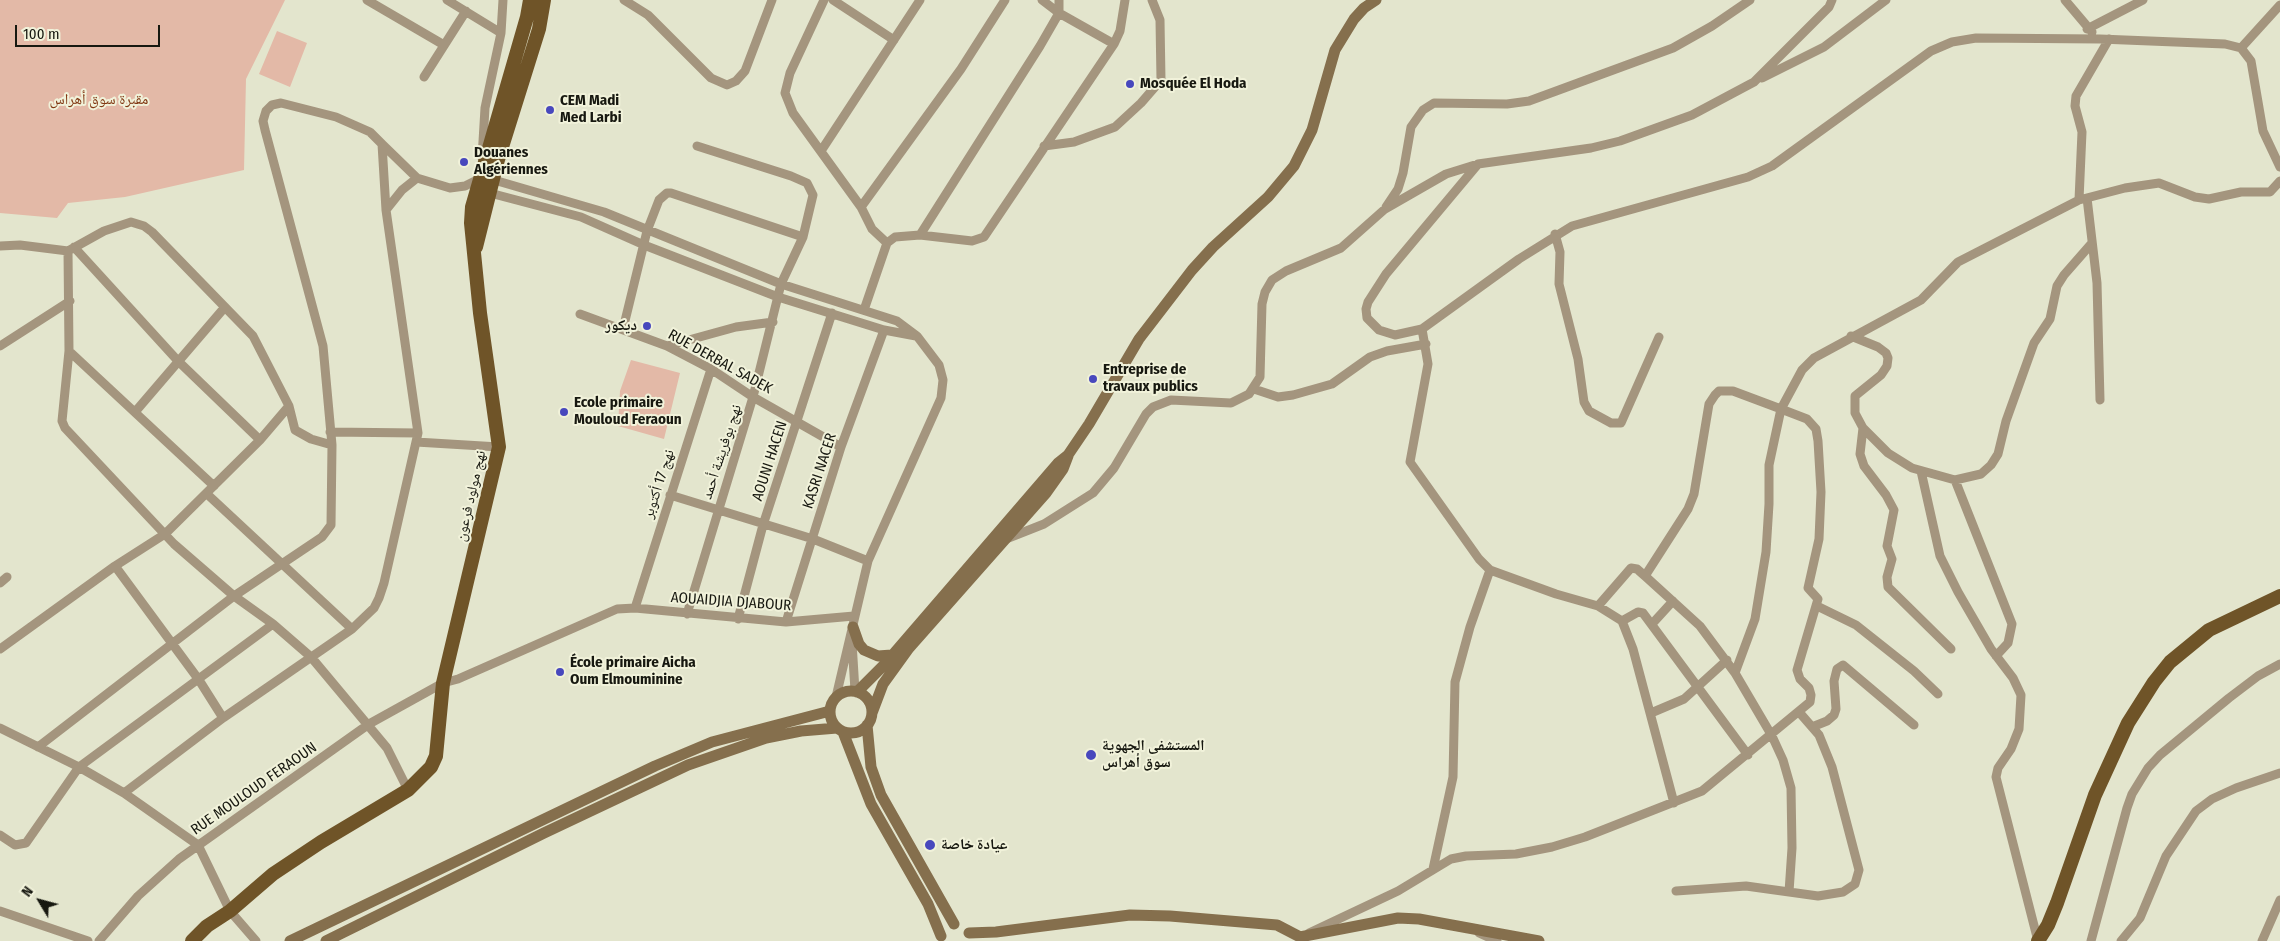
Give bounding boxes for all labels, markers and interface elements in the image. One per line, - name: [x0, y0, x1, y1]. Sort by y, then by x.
- scale bar: [18, 15, 162, 47]
- text: 100 m: [23, 25, 60, 43]
- place label: Mosquée El Hoda: [1140, 75, 1247, 93]
- marker: Mosquée El Hoda: [1124, 78, 1136, 90]
- park label: مقبرة سوق أهراس: [50, 91, 148, 109]
- place label: CEM Madi Med Larbi: [560, 92, 622, 127]
- marker: CEM Madi Med Larbi: [544, 104, 556, 116]
- place label: Douanes Algériennes: [474, 144, 548, 179]
- marker: Douanes Algériennes: [458, 156, 470, 168]
- place label: ديكور: [605, 317, 637, 335]
- marker: ديكور: [641, 320, 653, 332]
- street label: RUE DERBAL SADEK: [665, 326, 775, 398]
- place label: Entreprise de travaux publics: [1103, 361, 1198, 396]
- marker: Entreprise de travaux publics: [1087, 373, 1099, 385]
- place label: Ecole primaire Mouloud Feraoun: [574, 394, 682, 429]
- street label: نهج بوفريشة أحمد: [698, 402, 746, 502]
- marker: Ecole primaire Mouloud Feraoun: [558, 406, 570, 418]
- street label: AOUNI HACEN: [749, 419, 791, 503]
- street label: KASRI NACER: [799, 431, 841, 511]
- street label: نهج 17 أكتوبر: [639, 447, 679, 521]
- street label: نهج مولود فرعون: [452, 449, 490, 543]
- street label: AOUAIDJIA DJABOUR: [670, 589, 792, 615]
- place label: École primaire Aicha Oum Elmouminine: [570, 654, 696, 689]
- marker: École primaire Aicha Oum Elmouminine: [554, 666, 566, 678]
- place label: المستشفى الجهوية سوق أهراس: [1102, 737, 1204, 772]
- street label: RUE MOULOUD FERAOUN: [188, 739, 320, 839]
- marker: المستشفى الجهوية سوق أهراس: [1084, 748, 1098, 762]
- place label: عيادة خاصة: [941, 836, 1007, 854]
- marker: عيادة خاصة: [923, 838, 937, 852]
- north arrow: [15, 876, 65, 926]
- text: N: [18, 883, 37, 900]

